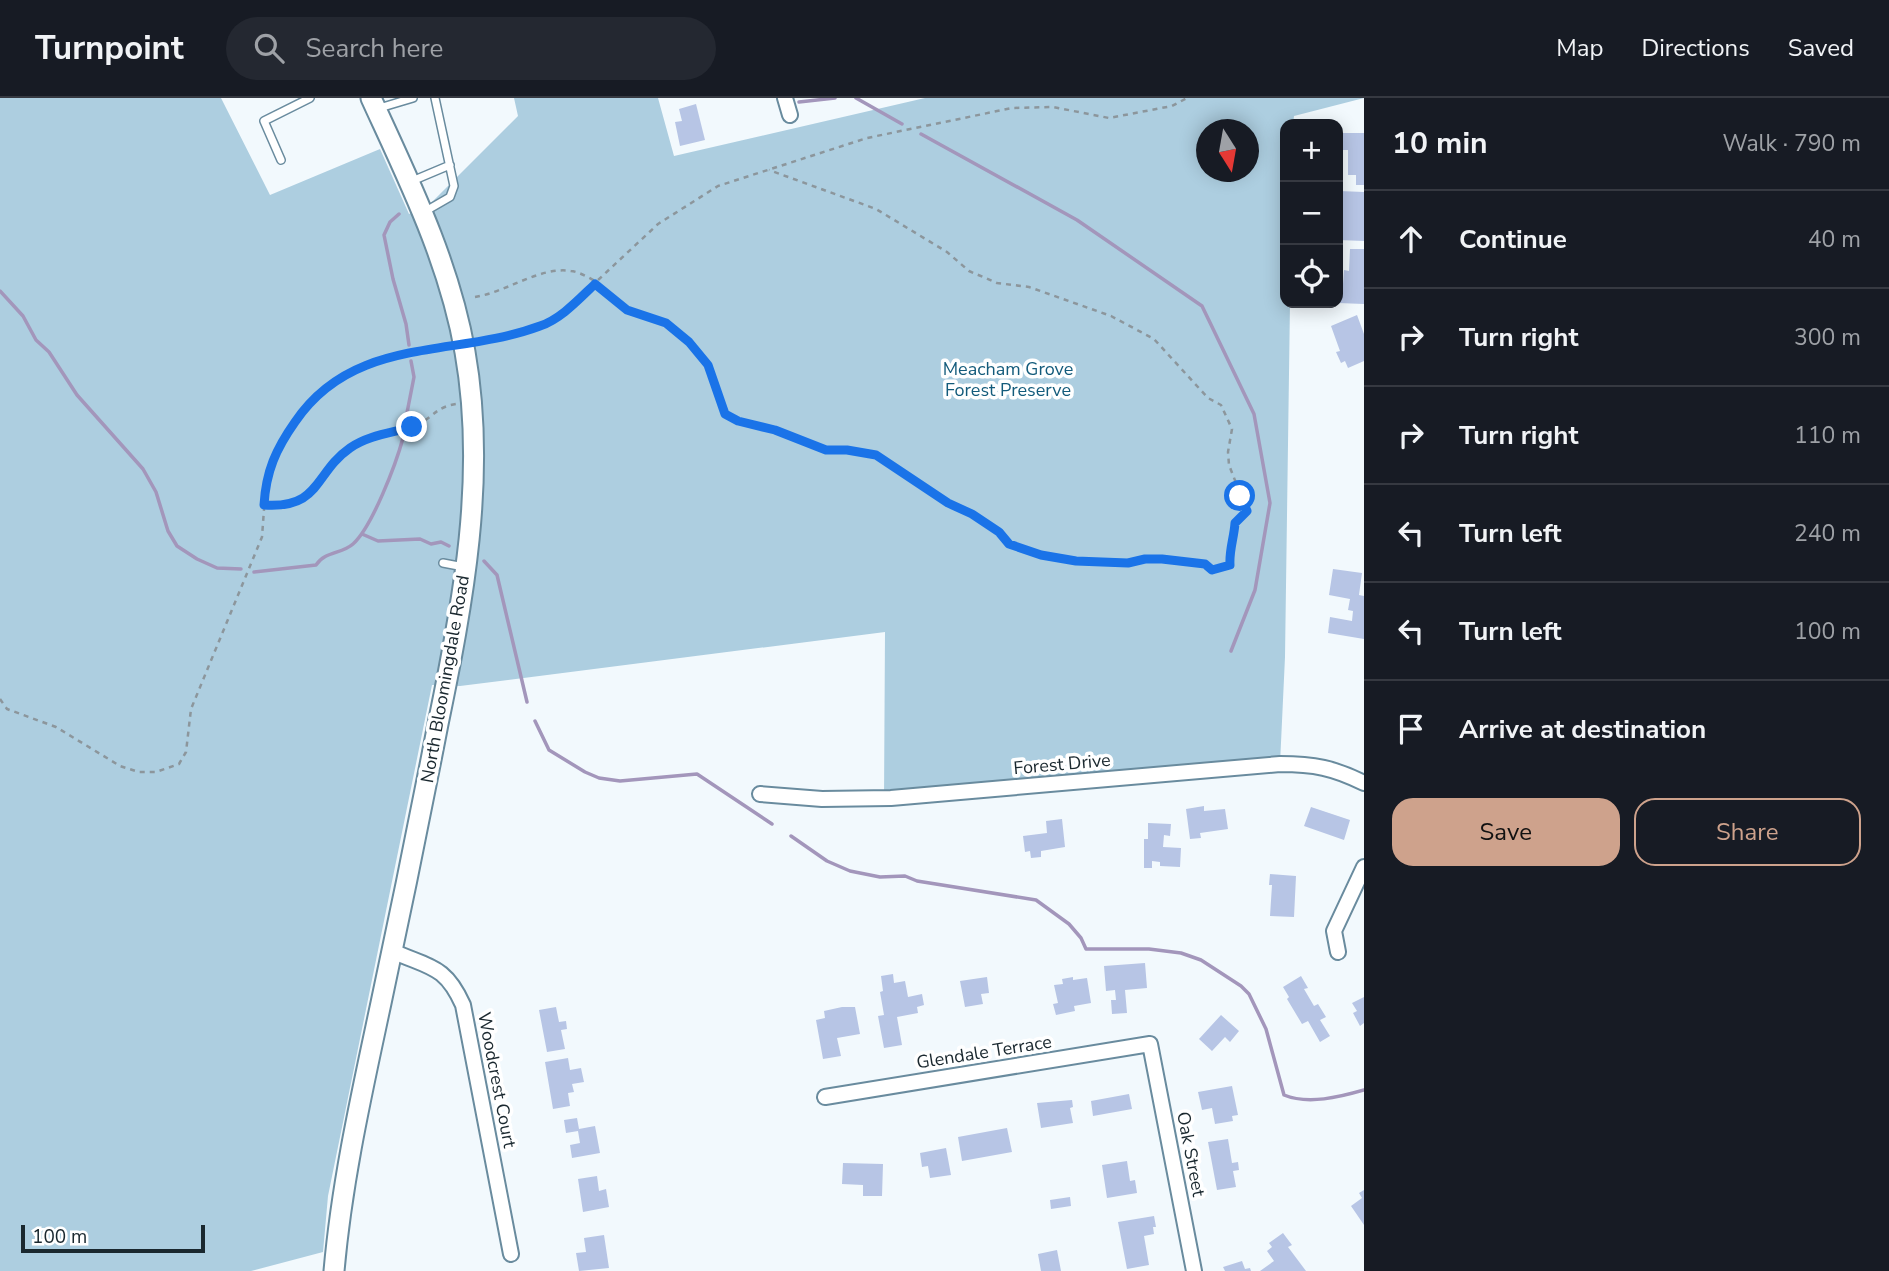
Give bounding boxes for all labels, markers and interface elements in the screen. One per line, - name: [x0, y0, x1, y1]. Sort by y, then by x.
- search box: [226, 17, 716, 80]
- text: Turnpoint: [35, 26, 184, 71]
- icon: search: [250, 29, 288, 67]
- text: Search here: [306, 31, 443, 66]
- text: Map: [1556, 32, 1603, 64]
- text: Directions: [1641, 32, 1750, 64]
- text: Saved: [1788, 32, 1854, 64]
- north arrow: [1196, 119, 1259, 182]
- map controls: [1280, 119, 1343, 308]
- button: +: [1280, 119, 1343, 182]
- text: 10 min: [1392, 123, 1488, 164]
- text: Walk · 790 m: [1722, 128, 1861, 159]
- button: −: [1280, 182, 1343, 245]
- icon: ahead: [1392, 220, 1430, 258]
- text: Continue: [1459, 222, 1567, 257]
- text: 40 m: [1808, 224, 1861, 255]
- button: locate: [1280, 245, 1343, 308]
- icon: right: [1392, 318, 1430, 356]
- text: Turn right: [1459, 320, 1578, 355]
- text: 300 m: [1794, 322, 1861, 353]
- park label: Meacham Grove Forest Preserve: [943, 357, 1073, 402]
- route end: [396, 411, 427, 442]
- icon: right: [1392, 416, 1430, 454]
- text: Turn right: [1459, 418, 1578, 453]
- text: 110 m: [1794, 420, 1861, 451]
- route start: [1224, 480, 1255, 511]
- icon: left: [1392, 514, 1430, 552]
- text: Turn left: [1459, 516, 1562, 551]
- text: 240 m: [1794, 518, 1861, 549]
- street label: North Bloomingdale Road: [415, 573, 475, 785]
- icon: left: [1392, 612, 1430, 650]
- text: Turn left: [1459, 614, 1562, 649]
- text: 100 m: [1794, 616, 1861, 647]
- icon: arrive: [1392, 710, 1430, 748]
- text: Arrive at destination: [1459, 712, 1706, 747]
- street label: Forest Drive: [1012, 748, 1112, 780]
- button: Save: [1392, 798, 1620, 866]
- button: Share: [1634, 798, 1861, 866]
- street label: Woodcrest Court: [472, 1010, 522, 1151]
- street label: Glendale Terrace: [915, 1029, 1053, 1075]
- street label: Oak Street: [1171, 1109, 1211, 1199]
- scale bar: [21, 1222, 205, 1254]
- text: 100 m: [32, 1224, 87, 1250]

